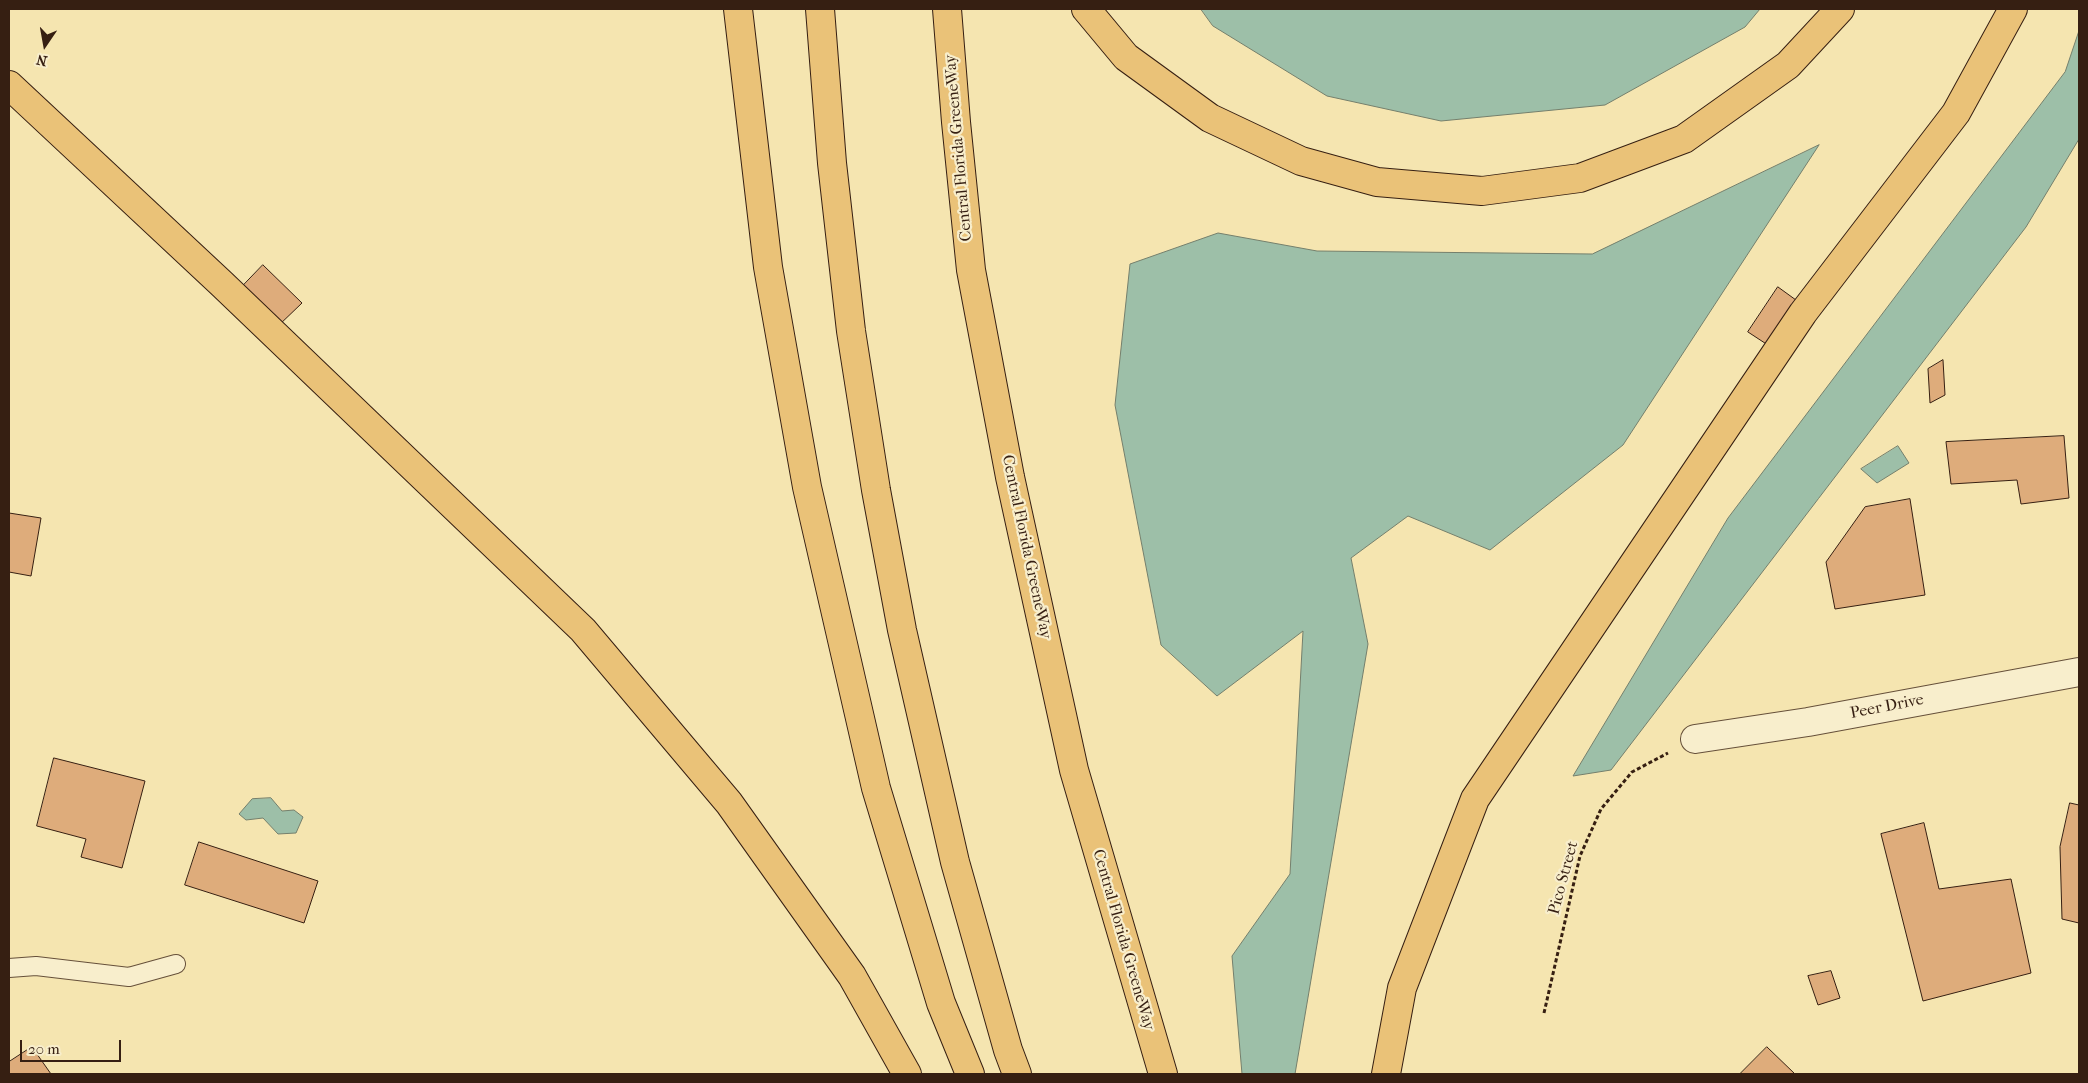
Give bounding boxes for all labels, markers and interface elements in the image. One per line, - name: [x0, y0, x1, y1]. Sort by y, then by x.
- north arrow: [20, 20, 70, 70]
- text: N: [35, 51, 49, 70]
- street label: Central Florida GreeneWay: [941, 54, 977, 242]
- street label: Central Florida GreeneWay: [997, 453, 1055, 641]
- street label: Peer Drive: [1849, 690, 1925, 724]
- street label: Pico Street: [1545, 839, 1583, 917]
- street label: Central Florida GreeneWay: [1088, 847, 1158, 1033]
- scale bar: [22, 1030, 124, 1062]
- text: 20 m: [28, 1040, 60, 1058]

